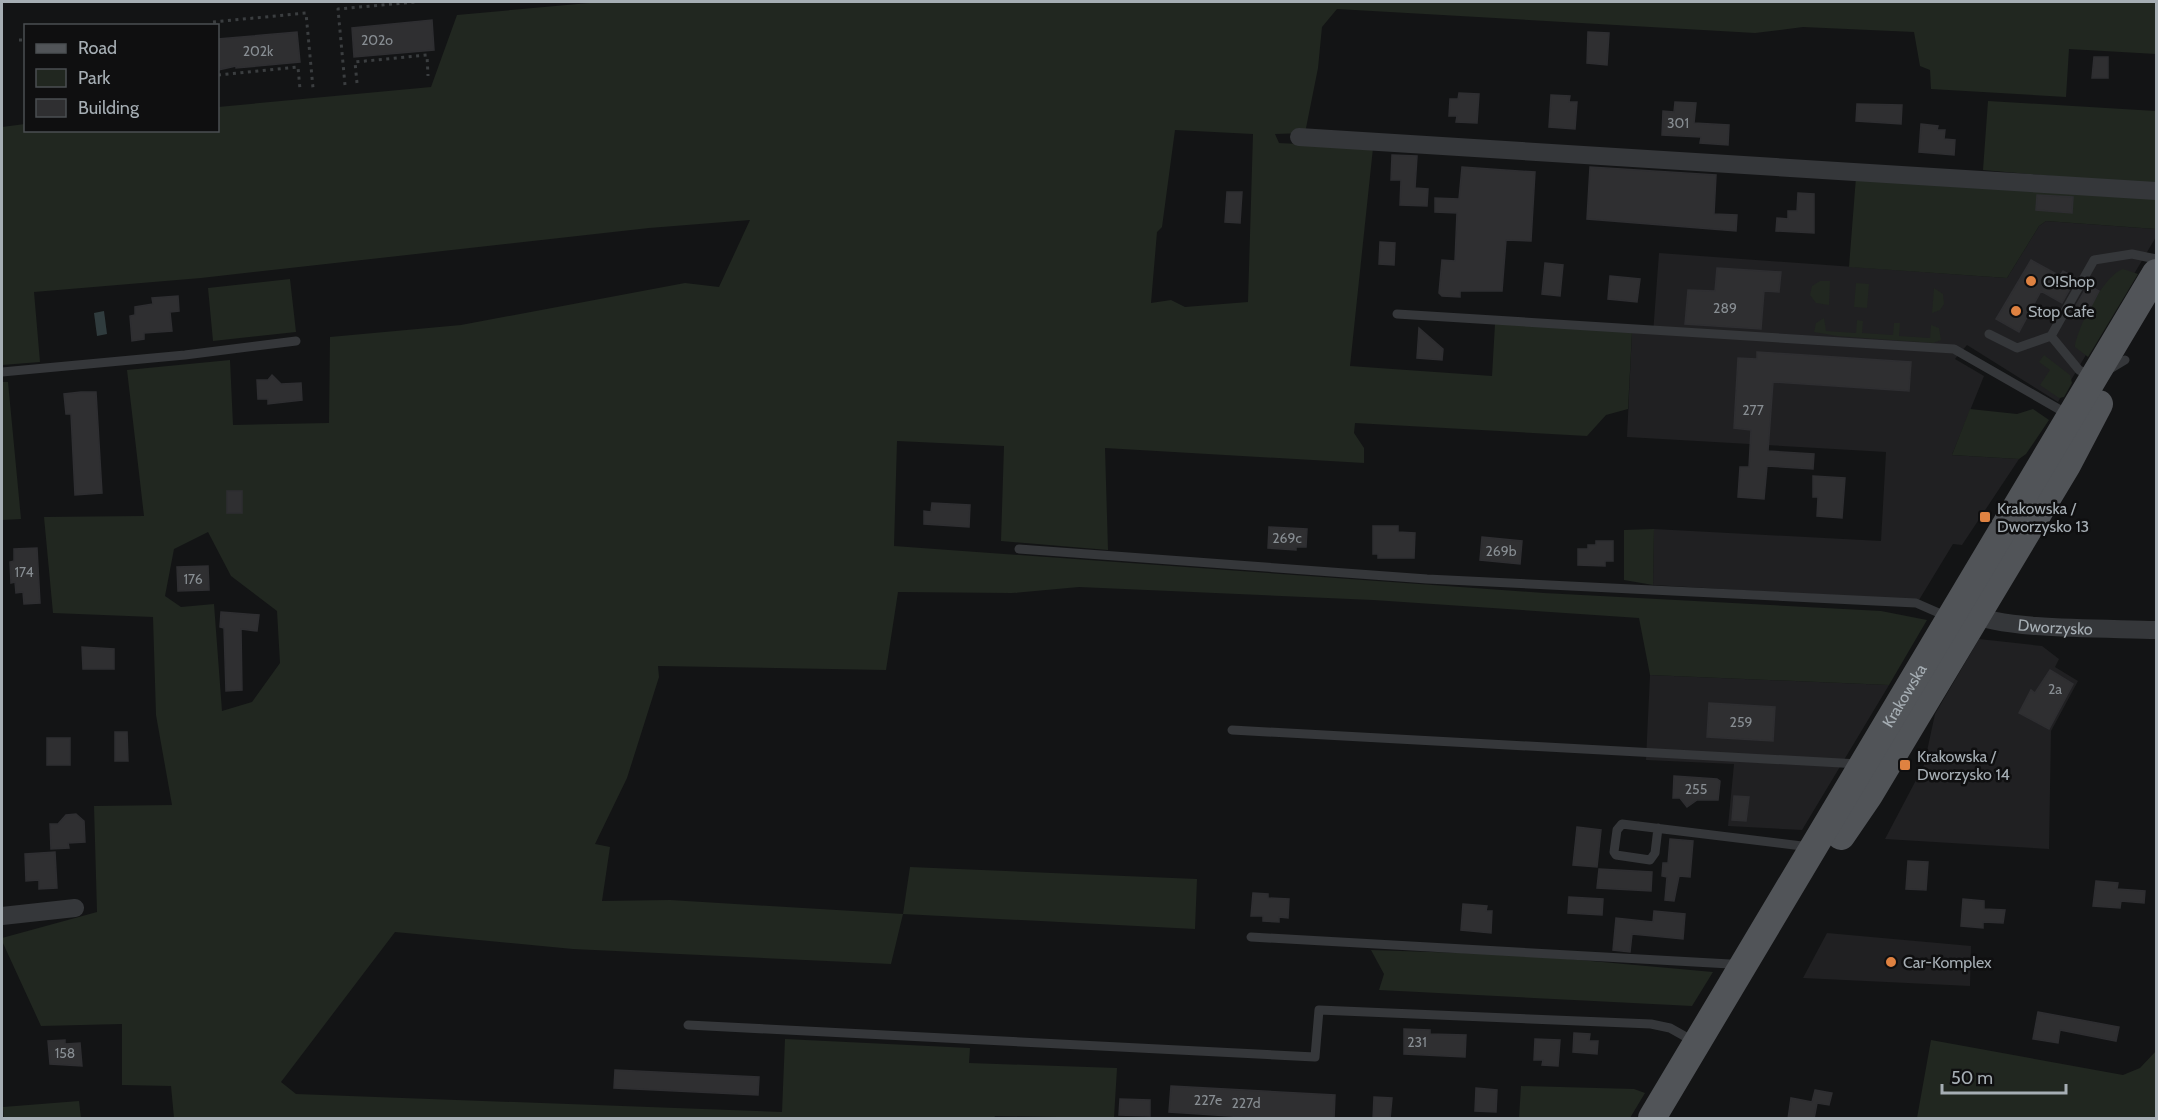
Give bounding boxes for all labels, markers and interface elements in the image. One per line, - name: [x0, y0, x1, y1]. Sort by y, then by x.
- legend: [24, 24, 219, 132]
- house number: 202o: [361, 31, 393, 49]
- text: Road: [78, 37, 117, 59]
- house number: 202k: [243, 42, 274, 60]
- text: Park: [78, 67, 111, 89]
- text: Building: [78, 97, 140, 119]
- house number: 301: [1667, 114, 1689, 132]
- place label: O!Shop: [2043, 272, 2095, 291]
- marker: O!Shop: [2024, 274, 2038, 288]
- house number: 289: [1713, 299, 1737, 317]
- place label: Stop Cafe: [2028, 302, 2095, 321]
- marker: Stop Cafe: [2009, 304, 2023, 318]
- house number: 277: [1742, 401, 1764, 419]
- place label: Krakowska / Dworzysko 13: [1997, 499, 2089, 536]
- marker: Krakowska / Dworzysko 13: [1978, 510, 1992, 524]
- house number: 269c: [1272, 529, 1302, 547]
- house number: 269b: [1485, 542, 1517, 560]
- house number: 174: [14, 563, 34, 581]
- house number: 176: [183, 570, 203, 588]
- street label: Dworzysko: [2017, 615, 2093, 638]
- street label: Krakowska: [1878, 660, 1930, 730]
- house number: 2a: [2048, 680, 2062, 698]
- house number: 259: [1730, 713, 1752, 731]
- place label: Krakowska / Dworzysko 14: [1917, 747, 2010, 784]
- marker: Krakowska / Dworzysko 14: [1898, 758, 1912, 772]
- house number: 255: [1685, 780, 1707, 798]
- place label: Car-Komplex: [1903, 953, 1992, 972]
- marker: Car-Komplex: [1884, 955, 1898, 969]
- house number: 231: [1407, 1033, 1427, 1051]
- house number: 158: [55, 1044, 75, 1062]
- scale bar: [1942, 1057, 2066, 1095]
- text: 50 m: [1951, 1067, 1993, 1089]
- house number: 227e: [1194, 1091, 1222, 1109]
- house number: 227d: [1232, 1094, 1260, 1112]

